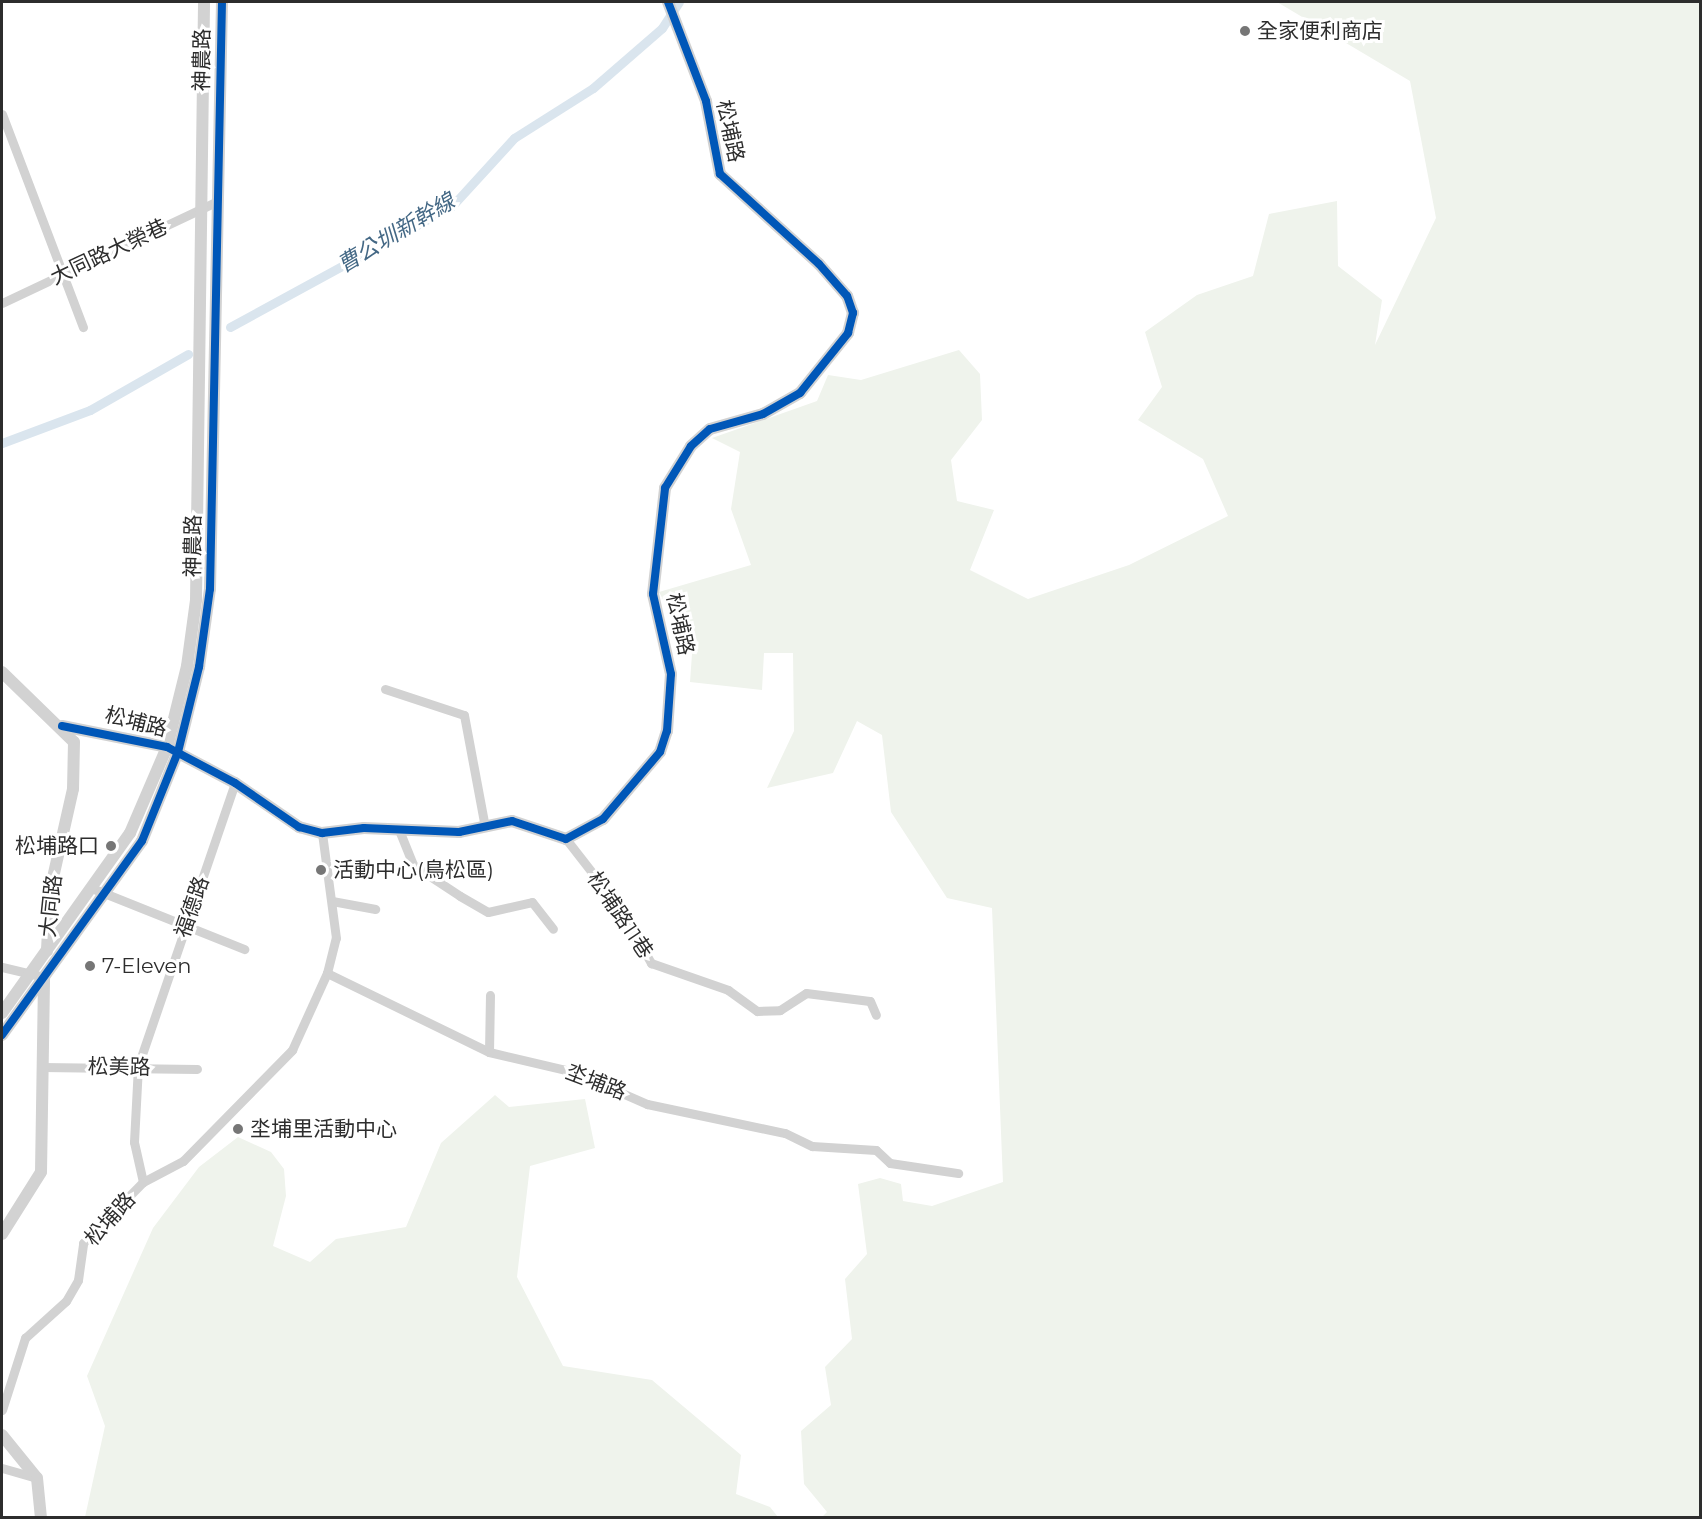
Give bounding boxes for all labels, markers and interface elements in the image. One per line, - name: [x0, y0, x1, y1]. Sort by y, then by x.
- place label: 全家便利商店: [1257, 18, 1383, 44]
- marker: 全家便利商店: [1238, 24, 1252, 38]
- street label: 神農路: [189, 28, 215, 92]
- street label: 松埔路: [711, 98, 749, 164]
- water label: 曹公圳新幹線: [333, 188, 459, 278]
- street label: 大同路大榮巷: [47, 214, 171, 290]
- street label: 神農路: [180, 514, 206, 578]
- street label: 松埔路: [661, 591, 699, 657]
- street label: 松埔路: [102, 702, 170, 742]
- place label: 松埔路口: [15, 833, 99, 859]
- marker: 松埔路口: [104, 839, 118, 853]
- place label: 活動中心(鳥松區): [333, 857, 494, 883]
- marker: 活動中心(鳥松區): [314, 863, 328, 877]
- street label: 松埔路11巷: [582, 867, 658, 963]
- street label: 大同路: [35, 873, 67, 939]
- street label: 福德路: [170, 873, 214, 941]
- place label: 7-Eleven: [102, 953, 191, 979]
- marker: 7-Eleven: [83, 959, 97, 973]
- street label: 松美路: [87, 1054, 151, 1080]
- street label: 坔埔路: [562, 1059, 630, 1105]
- place label: 坔埔里活動中心: [250, 1116, 397, 1142]
- marker: 坔埔里活動中心: [231, 1122, 245, 1136]
- street label: 松埔路: [80, 1187, 140, 1251]

